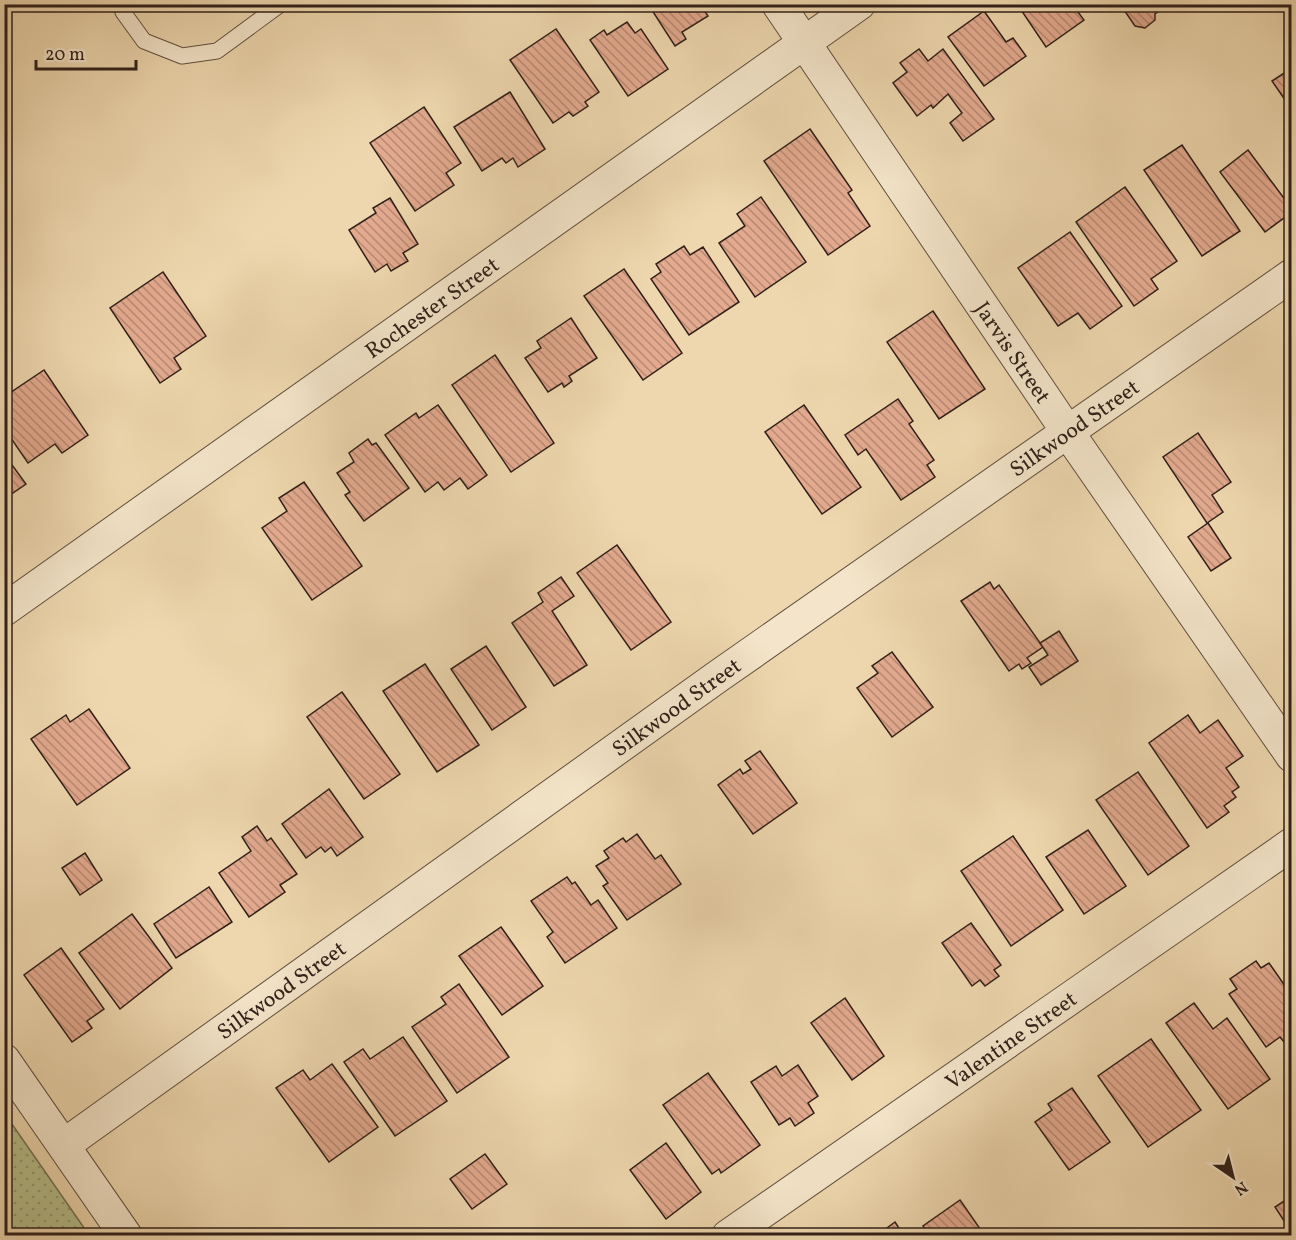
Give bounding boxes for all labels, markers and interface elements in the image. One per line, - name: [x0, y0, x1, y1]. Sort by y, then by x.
- scale bar: [36, 33, 136, 71]
- text: 20 m: [45, 43, 85, 68]
- street label: Rochester Street: [360, 251, 507, 367]
- street label: Jarvis Street: [966, 296, 1057, 411]
- street label: Silkwood Street: [1004, 373, 1147, 486]
- street label: Silkwood Street: [607, 651, 749, 765]
- street label: Silkwood Street: [212, 934, 354, 1048]
- street label: Valentine Street: [940, 985, 1084, 1098]
- north arrow: [1203, 1147, 1263, 1207]
- text: N: [1229, 1175, 1252, 1200]

